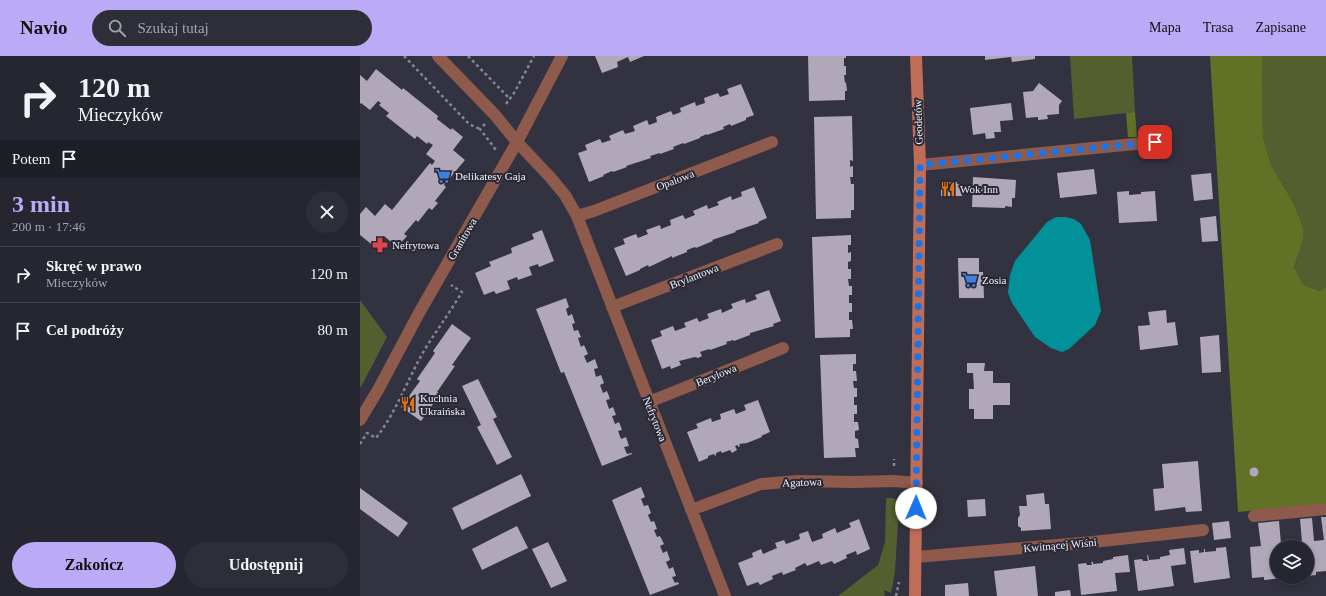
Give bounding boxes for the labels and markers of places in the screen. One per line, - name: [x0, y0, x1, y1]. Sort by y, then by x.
- pin: [1138, 125, 1172, 159]
- supermarket icon: Delikatesy Gaja: [434, 167, 452, 185]
- place label: Delikatesy Gaja: [455, 170, 526, 182]
- restaurant icon: Wok Inn: [939, 180, 957, 198]
- place label: Wok Inn: [960, 183, 998, 195]
- pharmacy icon: Nefrytowa: [371, 236, 389, 254]
- place label: Nefrytowa: [392, 239, 439, 251]
- supermarket icon: Zosia: [961, 271, 979, 289]
- place label: Zosia: [982, 274, 1007, 286]
- place label: Kuchnia Ukraińska: [420, 392, 465, 417]
- restaurant icon: Kuchnia Ukraińska: [399, 395, 417, 413]

